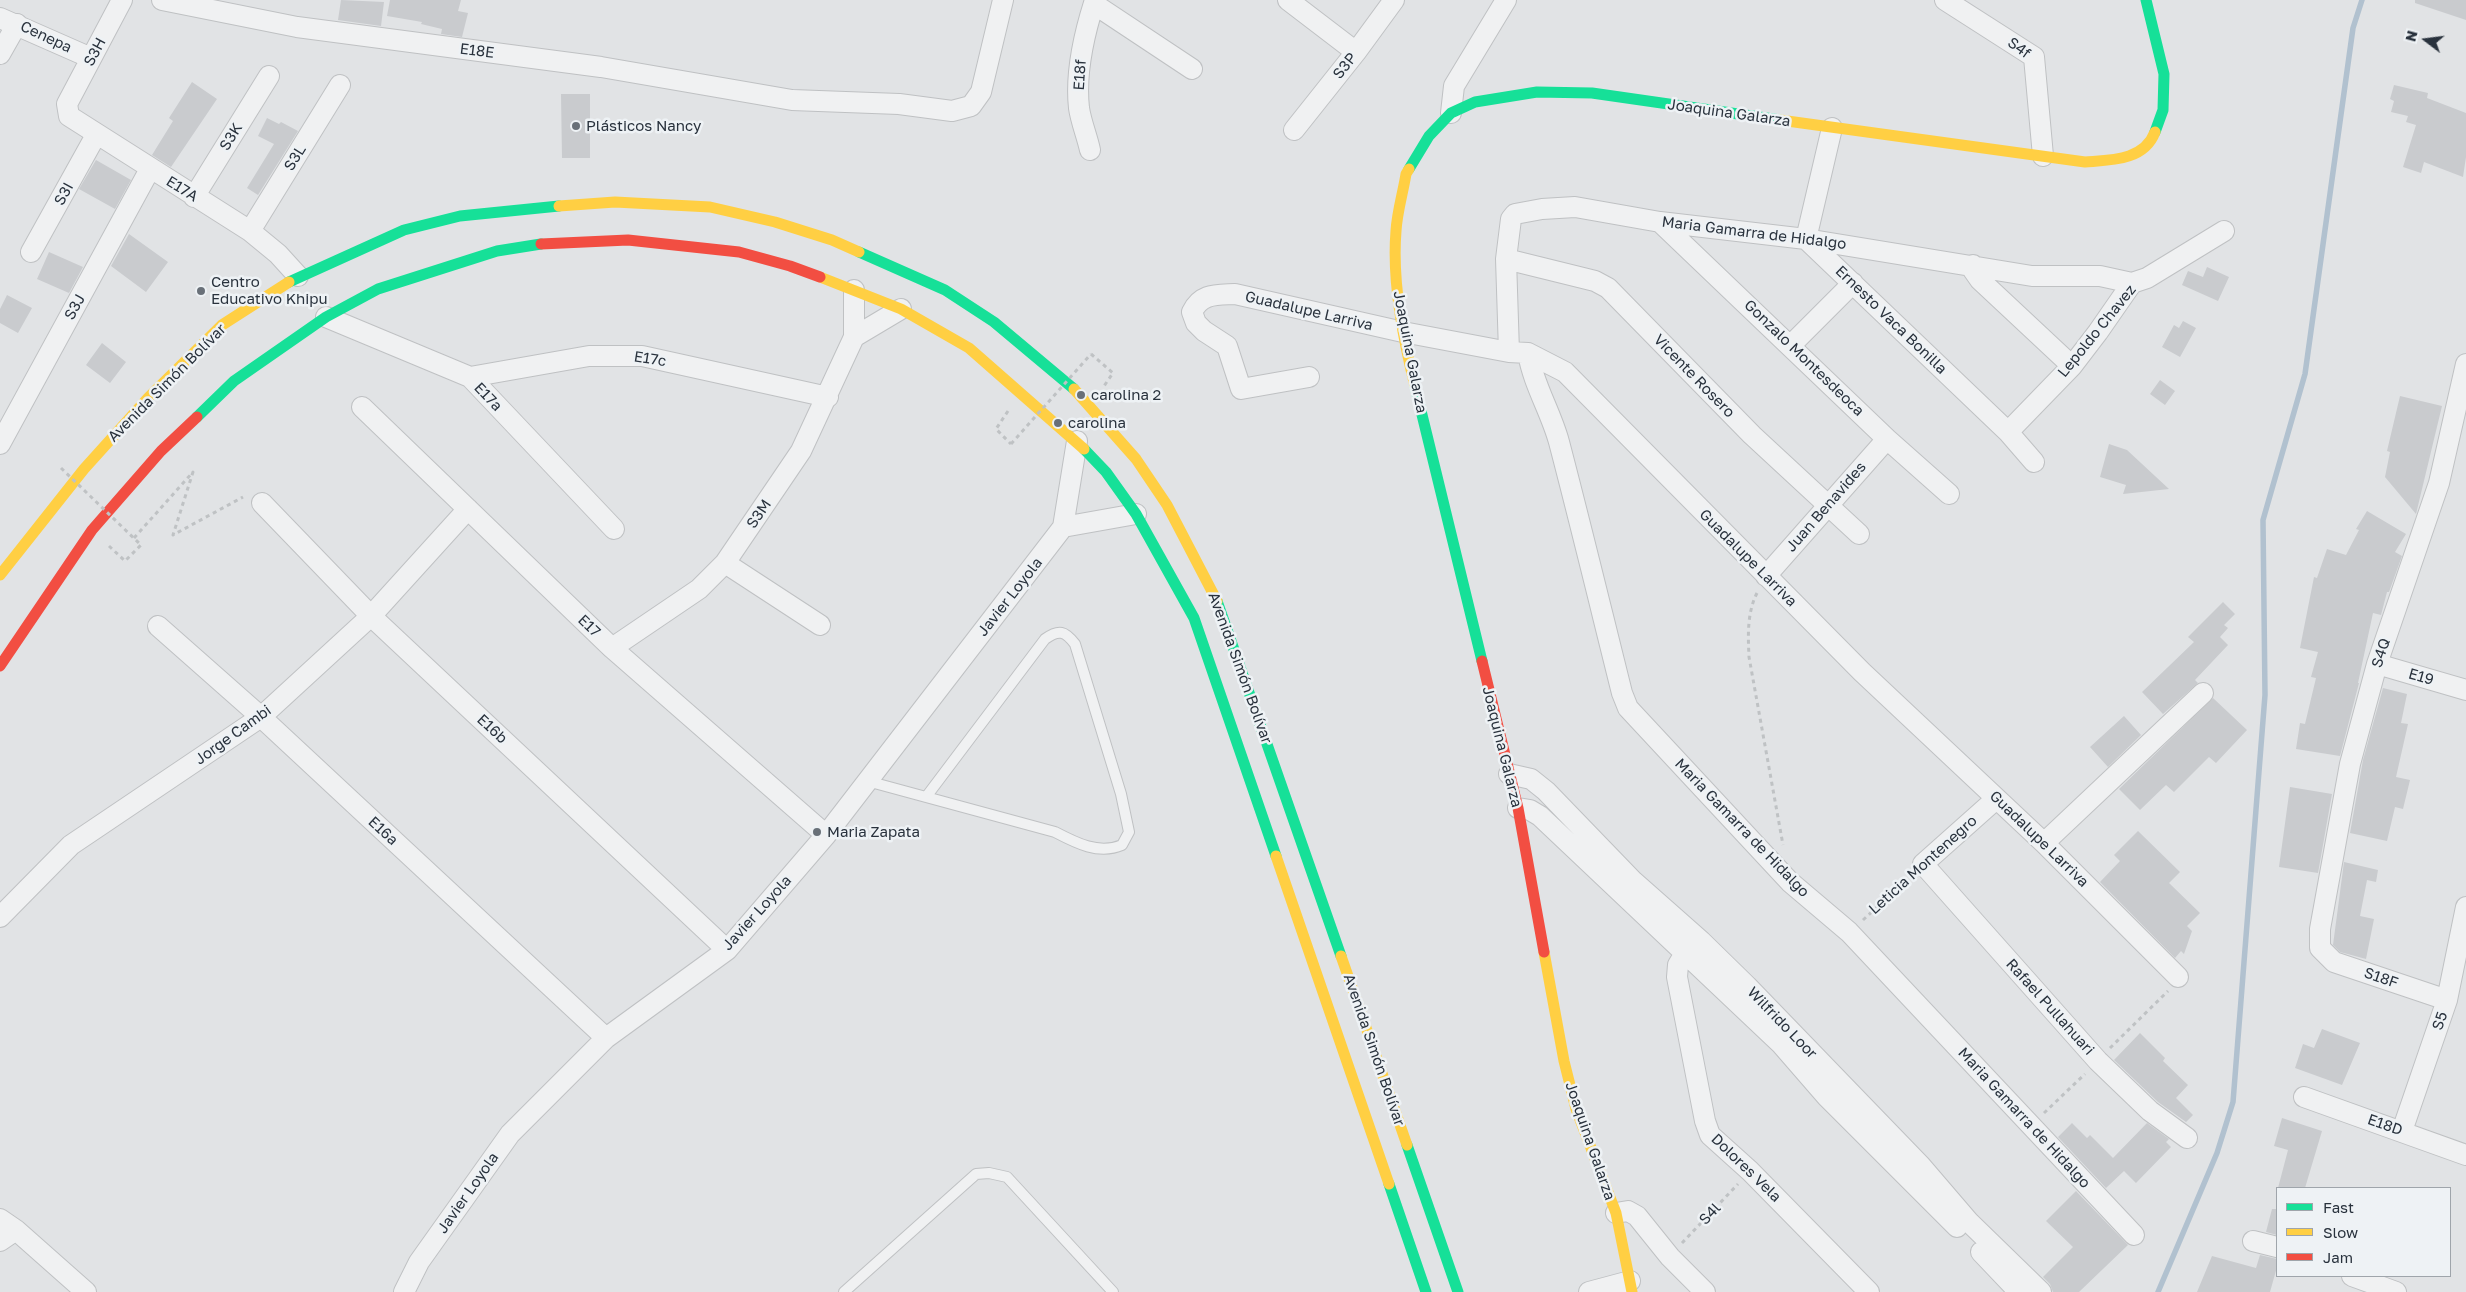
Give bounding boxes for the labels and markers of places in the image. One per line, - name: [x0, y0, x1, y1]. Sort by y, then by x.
- place label: Plásticos Nancy: [586, 117, 701, 135]
- marker: Plásticos Nancy: [570, 120, 582, 132]
- place label: Centro Educativo Khipu: [211, 273, 328, 308]
- marker: Centro Educativo Khipu: [195, 285, 207, 297]
- place label: carolina 2: [1091, 386, 1161, 404]
- marker: carolina 2: [1075, 389, 1087, 401]
- place label: carolina: [1068, 414, 1126, 432]
- marker: carolina: [1052, 417, 1064, 429]
- place label: Maria Zapata: [827, 823, 920, 841]
- marker: Maria Zapata: [811, 826, 823, 838]

